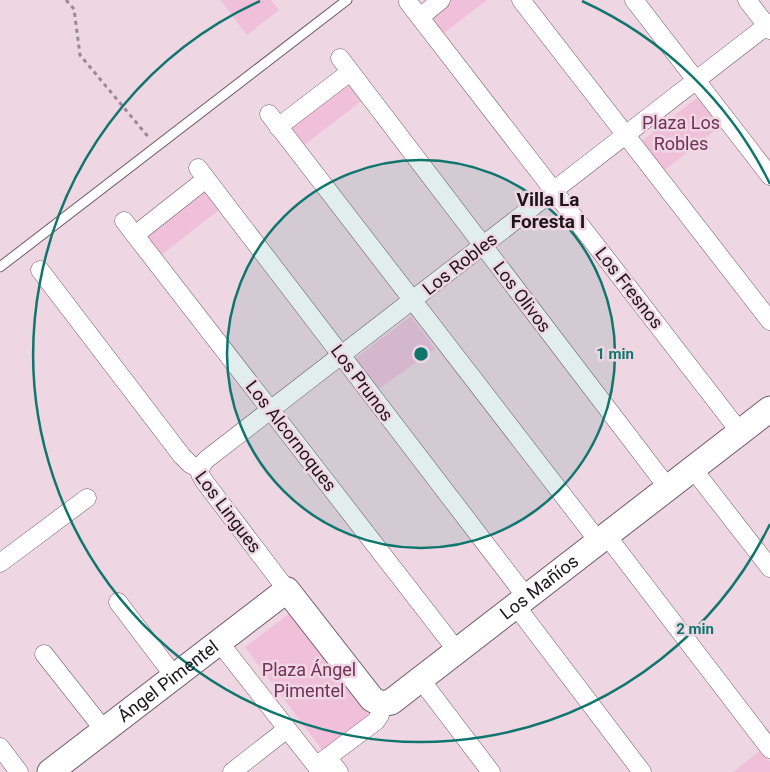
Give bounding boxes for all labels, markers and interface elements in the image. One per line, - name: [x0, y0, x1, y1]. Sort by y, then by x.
- park label: Plaza Los Robles: [642, 112, 720, 154]
- district label: Villa La Foresta I: [511, 188, 585, 233]
- street label: Los Robles: [418, 228, 501, 299]
- street label: Los Fresnos: [591, 243, 668, 333]
- street label: Los Olivos: [489, 257, 556, 336]
- street label: Los Prunos: [327, 340, 398, 425]
- centre of rings: [412, 345, 430, 363]
- text: 1 min: [596, 345, 634, 363]
- street label: Los Alcornoques: [242, 376, 341, 495]
- street label: Los Lingues: [191, 467, 266, 557]
- street label: Los Mañíos: [496, 550, 582, 624]
- text: 2 min: [676, 620, 714, 638]
- street label: Ángel Pimentel: [113, 636, 222, 726]
- park label: Plaza Ángel Pimentel: [262, 659, 356, 701]

